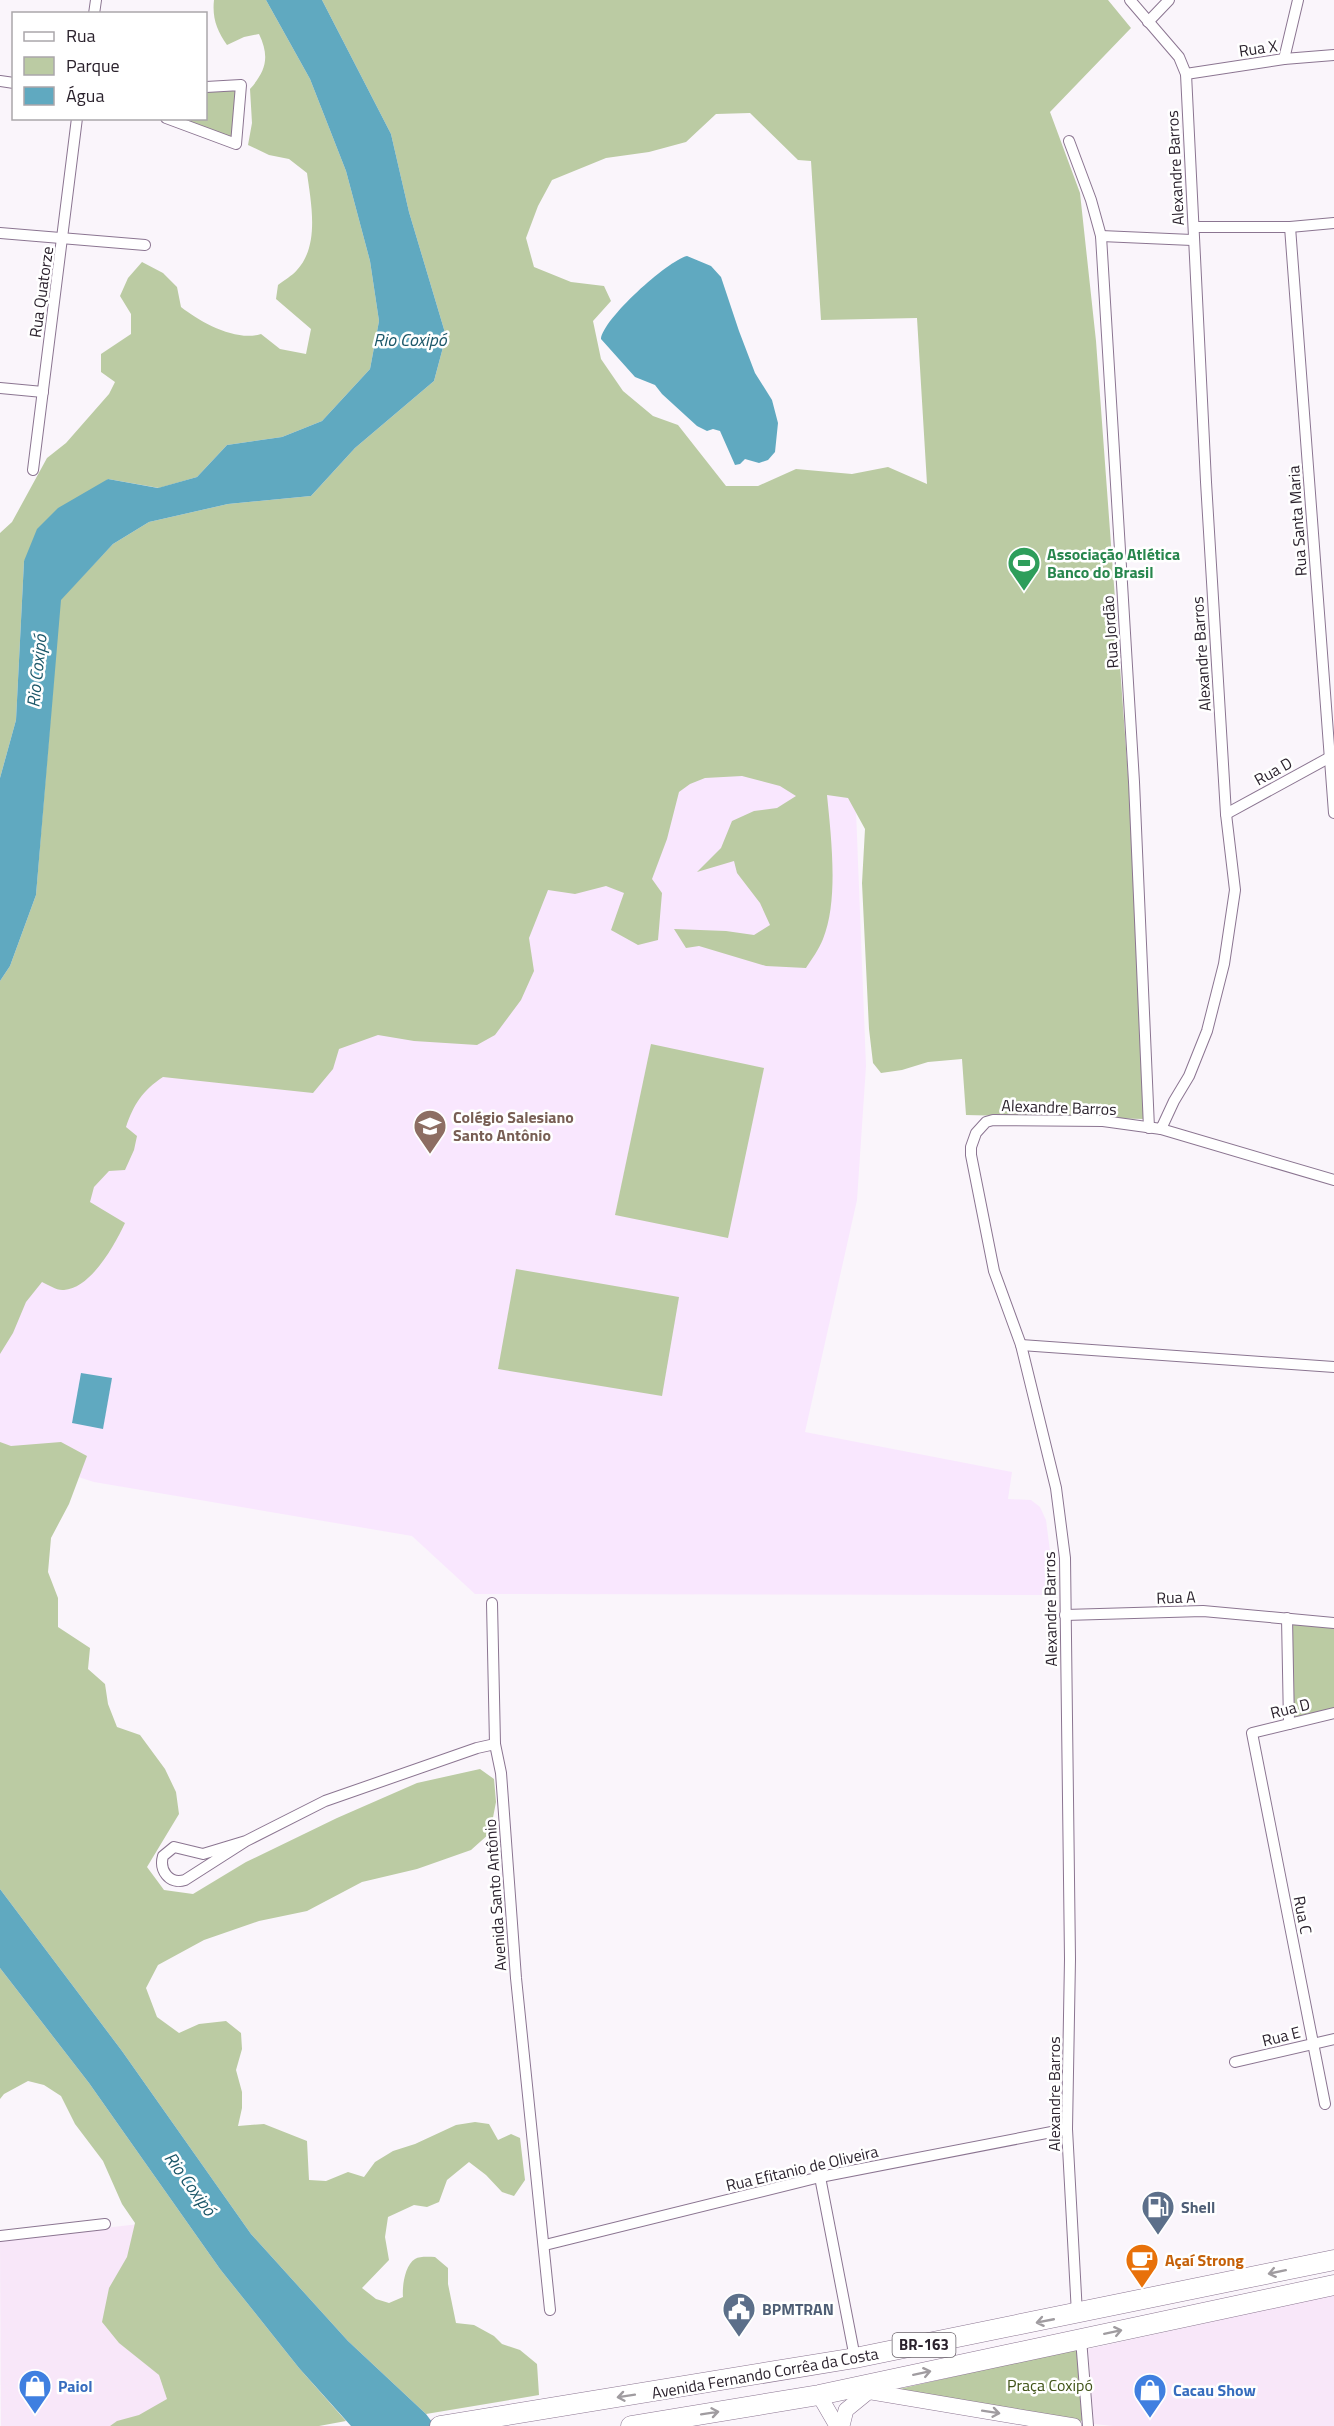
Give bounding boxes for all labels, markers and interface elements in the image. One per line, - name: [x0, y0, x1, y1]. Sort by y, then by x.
- legend: [12, 12, 207, 120]
- text: Rua: [66, 22, 96, 49]
- street label: Rua X: [1237, 33, 1279, 63]
- text: Parque: [66, 52, 120, 79]
- text: Água: [66, 82, 104, 109]
- street label: Alexandre Barros: [1160, 110, 1190, 226]
- street label: Rua Quatorze: [23, 245, 59, 339]
- water label: Rio Coxipó: [373, 326, 448, 353]
- street label: Rua Santa Maria: [1281, 465, 1313, 577]
- place label: Associação Atlética Banco do Brasil: [1047, 542, 1180, 584]
- sports icon: Associação Atlética Banco do Brasil: [1006, 545, 1042, 592]
- street label: Rua Jordão: [1095, 595, 1125, 669]
- street label: Alexandre Barros: [1185, 596, 1217, 712]
- water label: Rio Coxipó: [19, 632, 54, 709]
- street label: Rua D: [1250, 751, 1296, 791]
- street label: Alexandre Barros: [1001, 1093, 1117, 1121]
- place label: Colégio Salesiano Santo Antônio: [453, 1105, 574, 1147]
- school or university icon: Colégio Salesiano Santo Antônio: [412, 1108, 448, 1155]
- street label: Alexandre Barros: [1037, 1551, 1063, 1667]
- street label: Rua A: [1156, 1584, 1197, 1610]
- street label: Rua D: [1268, 1691, 1312, 1725]
- street label: Avenida Santo Antônio: [478, 1818, 512, 1972]
- street label: Rua C: [1288, 1894, 1319, 1936]
- street label: Rua E: [1259, 2020, 1303, 2052]
- street label: Alexandre Barros: [1042, 2036, 1066, 2152]
- street label: Rua Efitanio de Oliveira: [723, 2139, 881, 2197]
- water label: Rio Coxipó: [158, 2146, 224, 2222]
- fuel station icon: Shell: [1140, 2189, 1176, 2236]
- place label: Shell: [1181, 2195, 1215, 2219]
- cafe icon: Açaí Strong: [1124, 2242, 1160, 2289]
- place label: Açaí Strong: [1165, 2248, 1244, 2272]
- one-way arrow: [1267, 2267, 1287, 2278]
- public building icon: BPMTRAN: [721, 2291, 757, 2338]
- place label: BPMTRAN: [762, 2297, 834, 2321]
- one-way arrow: [1035, 2316, 1055, 2327]
- one-way arrow: [1102, 2326, 1122, 2337]
- road number: BR-163: [892, 2333, 956, 2357]
- street label: Avenida Fernando Corrêa da Costa: [650, 2341, 880, 2405]
- one-way arrow: [912, 2367, 931, 2378]
- shop icon: Paiol: [17, 2368, 53, 2415]
- shop icon: Cacau Show: [1132, 2372, 1168, 2419]
- park label: Praça Coxipó: [1007, 2373, 1093, 2397]
- place label: Paiol: [58, 2374, 92, 2398]
- place label: Cacau Show: [1173, 2378, 1256, 2402]
- one-way arrow: [616, 2391, 636, 2402]
- one-way arrow: [699, 2407, 719, 2418]
- one-way arrow: [981, 2407, 1000, 2418]

